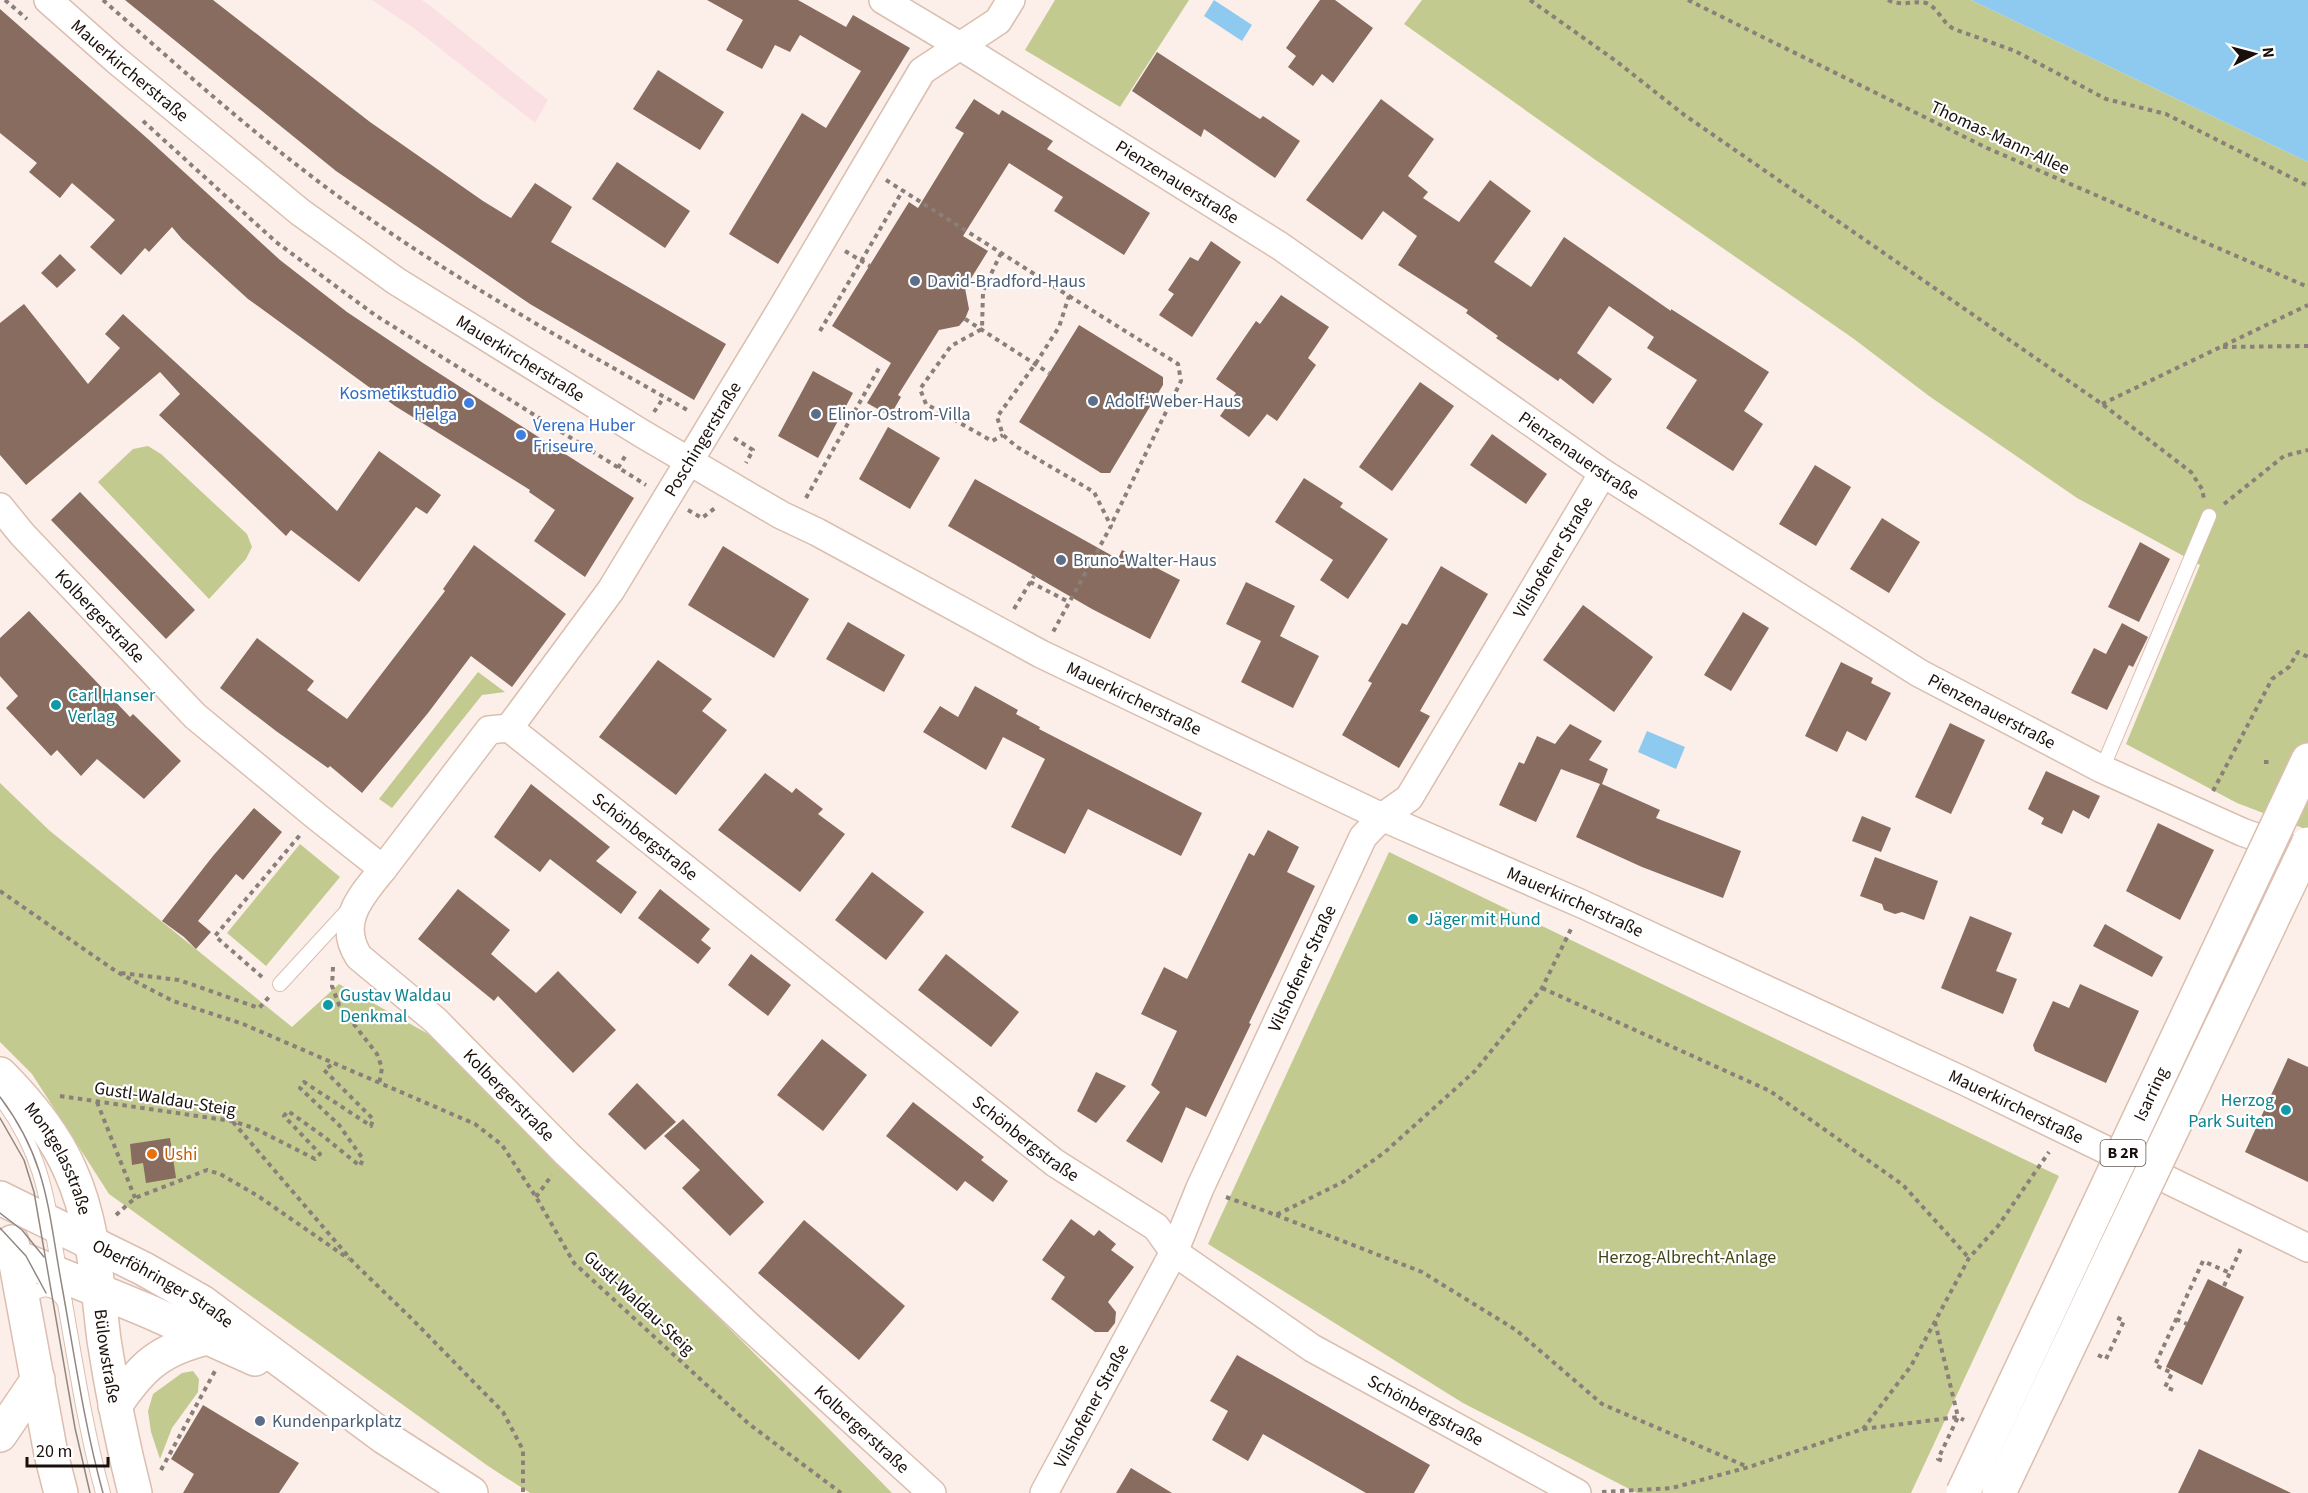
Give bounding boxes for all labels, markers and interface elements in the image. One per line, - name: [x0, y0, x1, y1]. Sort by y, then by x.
- street label: Mauerkircherstraße: [66, 13, 194, 128]
- north arrow: [2224, 24, 2284, 84]
- text: N: [2256, 46, 2279, 59]
- street label: Thomas-Mann-Allee: [1926, 95, 2074, 181]
- street label: Pienzenauerstraße: [1111, 134, 1244, 230]
- place label: David-Bradford-Haus: [927, 269, 1086, 294]
- marker: David-Bradford-Haus: [908, 274, 922, 288]
- street label: Mauerkircherstraße: [451, 309, 590, 408]
- street label: Poschingerstraße: [658, 377, 747, 501]
- place label: Kosmetikstudio Helga: [339, 381, 457, 427]
- place label: Adolf-Weber-Haus: [1105, 389, 1241, 414]
- marker: Adolf-Weber-Haus: [1086, 394, 1100, 408]
- marker: Kosmetikstudio Helga: [462, 396, 476, 410]
- place label: Elinor-Ostrom-Villa: [828, 402, 971, 427]
- street label: Pienzenauerstraße: [1514, 405, 1644, 505]
- marker: Elinor-Ostrom-Villa: [809, 407, 823, 421]
- place label: Verena Huber Friseure: [533, 413, 636, 459]
- marker: Verena Huber Friseure: [514, 428, 528, 442]
- street label: Vilshofener Straße: [1507, 492, 1599, 623]
- place label: Bruno-Walter-Haus: [1073, 548, 1217, 573]
- marker: Bruno-Walter-Haus: [1054, 553, 1068, 567]
- street label: Kolbergerstraße: [49, 564, 151, 669]
- street label: Mauerkircherstraße: [1062, 655, 1206, 741]
- street label: Pienzenauerstraße: [1923, 667, 2060, 755]
- place label: Carl Hanser Verlag: [68, 683, 156, 729]
- marker: Carl Hanser Verlag: [49, 698, 63, 712]
- street label: Schönbergstraße: [587, 787, 703, 886]
- street label: Mauerkircherstraße: [1503, 860, 1648, 943]
- street label: Vilshofener Straße: [1262, 901, 1342, 1036]
- place label: Jäger mit Hund: [1425, 907, 1541, 932]
- marker: Jäger mit Hund: [1406, 912, 1420, 926]
- place label: Gustav Waldau Denkmal: [340, 983, 451, 1029]
- marker: Gustav Waldau Denkmal: [321, 998, 335, 1012]
- street label: Kolbergerstraße: [458, 1043, 560, 1147]
- street label: Mauerkircherstraße: [1944, 1063, 2088, 1150]
- street label: Isarring: [2127, 1063, 2174, 1125]
- street label: Gustl-Waldau-Steig: [92, 1075, 238, 1123]
- place label: Herzog Park Suiten: [2188, 1088, 2274, 1134]
- street label: Schönbergstraße: [967, 1089, 1084, 1188]
- street label: Montgelasstraße: [18, 1097, 98, 1218]
- marker: Herzog Park Suiten: [2279, 1103, 2293, 1117]
- road number: B 2R: [2100, 1140, 2146, 1166]
- place label: Ushi: [164, 1142, 197, 1167]
- marker: Ushi: [145, 1147, 159, 1161]
- street label: Oberföhringer Straße: [88, 1233, 239, 1334]
- street label: Gustl-Waldau-Steig: [578, 1245, 700, 1361]
- park label: Herzog-Albrecht-Anlage: [1598, 1245, 1776, 1270]
- street label: Bülowstraße: [88, 1308, 127, 1405]
- street label: Vilshofener Straße: [1047, 1339, 1135, 1472]
- street label: Schönbergstraße: [1363, 1368, 1488, 1452]
- street label: Kolbergerstraße: [809, 1379, 915, 1479]
- place label: Kundenparkplatz: [272, 1409, 402, 1434]
- marker: Kundenparkplatz: [253, 1414, 267, 1428]
- scale bar: [27, 1430, 108, 1468]
- text: 20 m: [36, 1439, 72, 1464]

